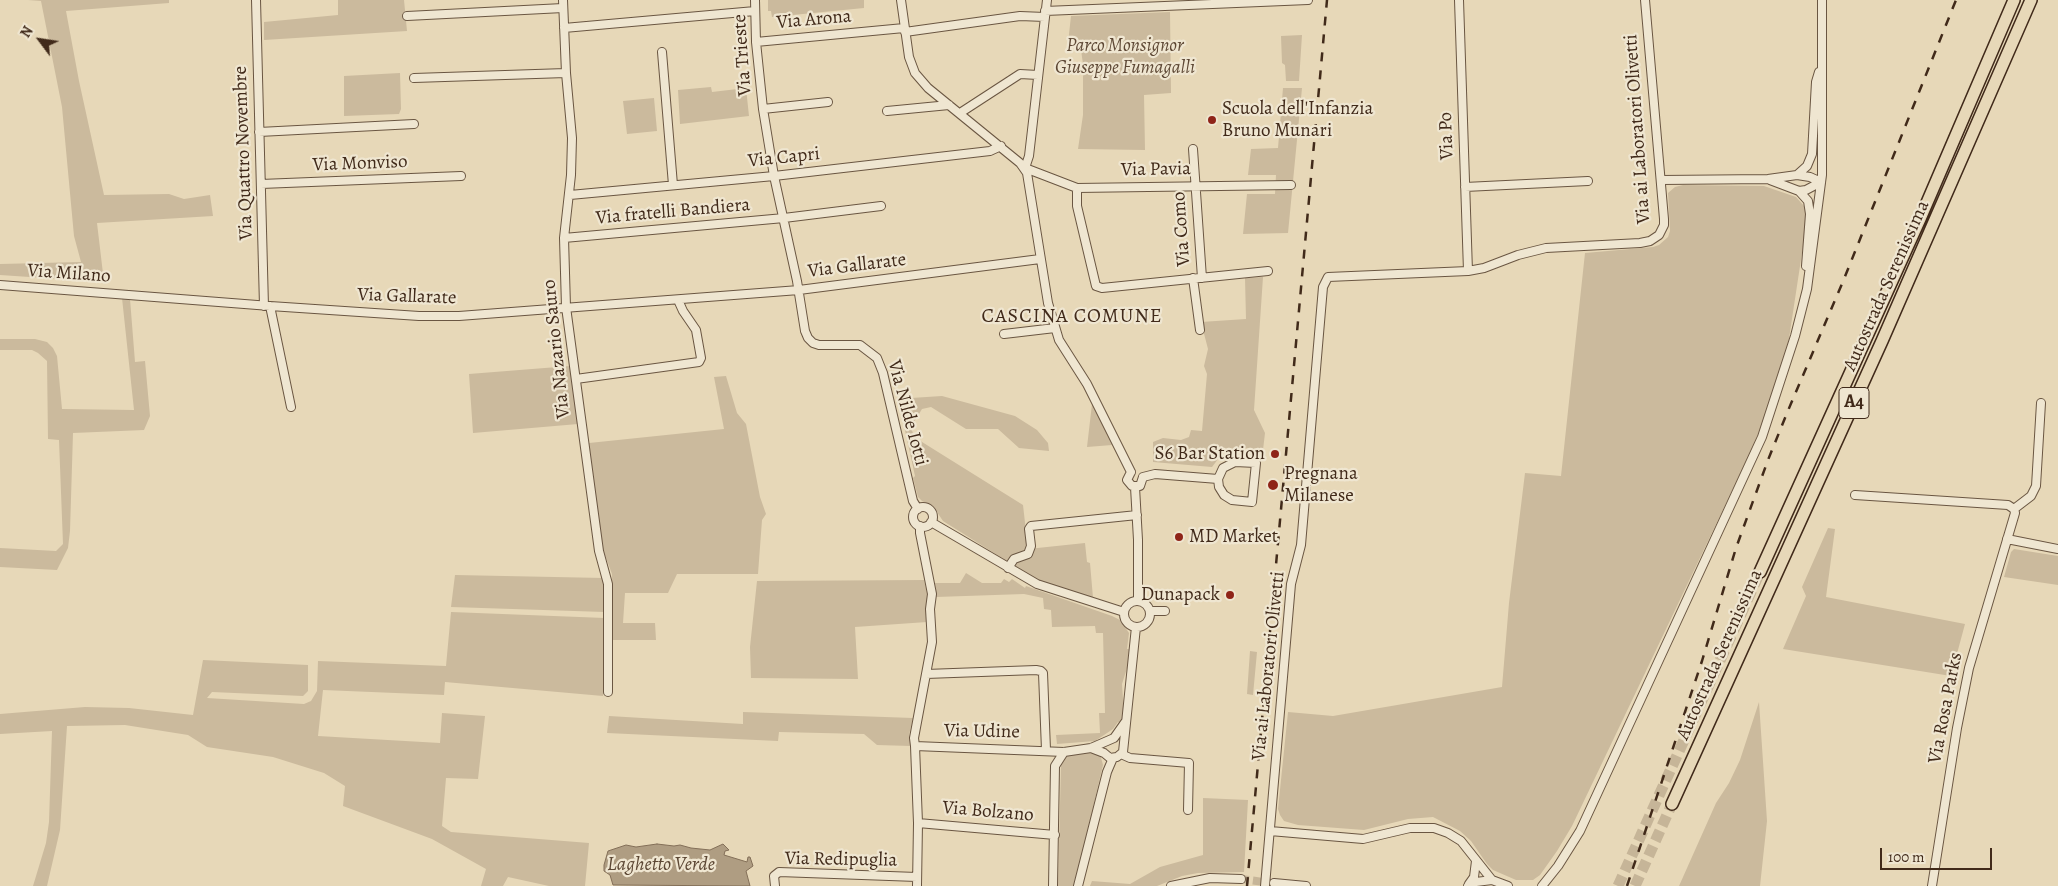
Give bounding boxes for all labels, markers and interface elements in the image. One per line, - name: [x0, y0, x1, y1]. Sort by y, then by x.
- street label: Via Arona: [775, 5, 853, 35]
- street label: Via Trieste: [729, 13, 757, 97]
- north arrow: [15, 15, 65, 65]
- text: N: [16, 23, 37, 41]
- street label: Via ai Laboratori Olivetti: [1620, 33, 1656, 225]
- park label: Parco Monsignor Giuseppe Fumagalli: [1055, 35, 1195, 79]
- street label: Via Quattro Novembre: [230, 66, 258, 240]
- place label: Scuola dell'Infanzia Bruno Munari: [1222, 98, 1373, 142]
- street label: Via Po: [1435, 112, 1459, 160]
- marker: Scuola dell'Infanzia Bruno Munari: [1206, 114, 1218, 126]
- street label: Via Capri: [747, 143, 821, 173]
- street label: Via Monviso: [312, 151, 408, 177]
- street label: Via Pavia: [1121, 158, 1191, 182]
- street label: Via Como: [1168, 191, 1196, 267]
- street label: Via fratelli Bandiera: [595, 194, 751, 230]
- street label: Autostrada Serenissima: [1839, 197, 1935, 375]
- street label: Via Gallarate: [806, 249, 908, 283]
- street label: Via Milano: [27, 260, 111, 288]
- street label: Via Nazario Sauro: [538, 278, 576, 420]
- street label: Via Gallarate: [357, 284, 457, 310]
- district label: CASCINA COMUNE: [980, 305, 1164, 329]
- street label: Via Nilde Iotti: [882, 358, 932, 468]
- road number: A4: [1839, 388, 1869, 418]
- place label: S6 Bar Station: [1154, 443, 1265, 465]
- marker: S6 Bar Station: [1269, 448, 1281, 460]
- place label: Pregnana Milanese: [1284, 463, 1358, 507]
- marker: Pregnana Milanese: [1266, 478, 1280, 492]
- place label: MD Market: [1189, 526, 1278, 548]
- marker: MD Market: [1173, 531, 1185, 543]
- street label: Autostrada Serenissima: [1672, 566, 1768, 744]
- street label: Via ai Laboratori Olivetti: [1248, 570, 1290, 762]
- place label: Dunapack: [1141, 584, 1220, 606]
- marker: Dunapack: [1224, 589, 1236, 601]
- street label: Via Rosa Parks: [1924, 650, 1968, 766]
- street label: Via Udine: [944, 720, 1020, 744]
- street label: Via Bolzano: [941, 797, 1035, 827]
- scale bar: [1883, 838, 1996, 870]
- text: 100 m: [1888, 847, 1925, 867]
- street label: Via Redipuglia: [785, 848, 897, 872]
- water label: Laghetto Verde: [607, 853, 715, 877]

